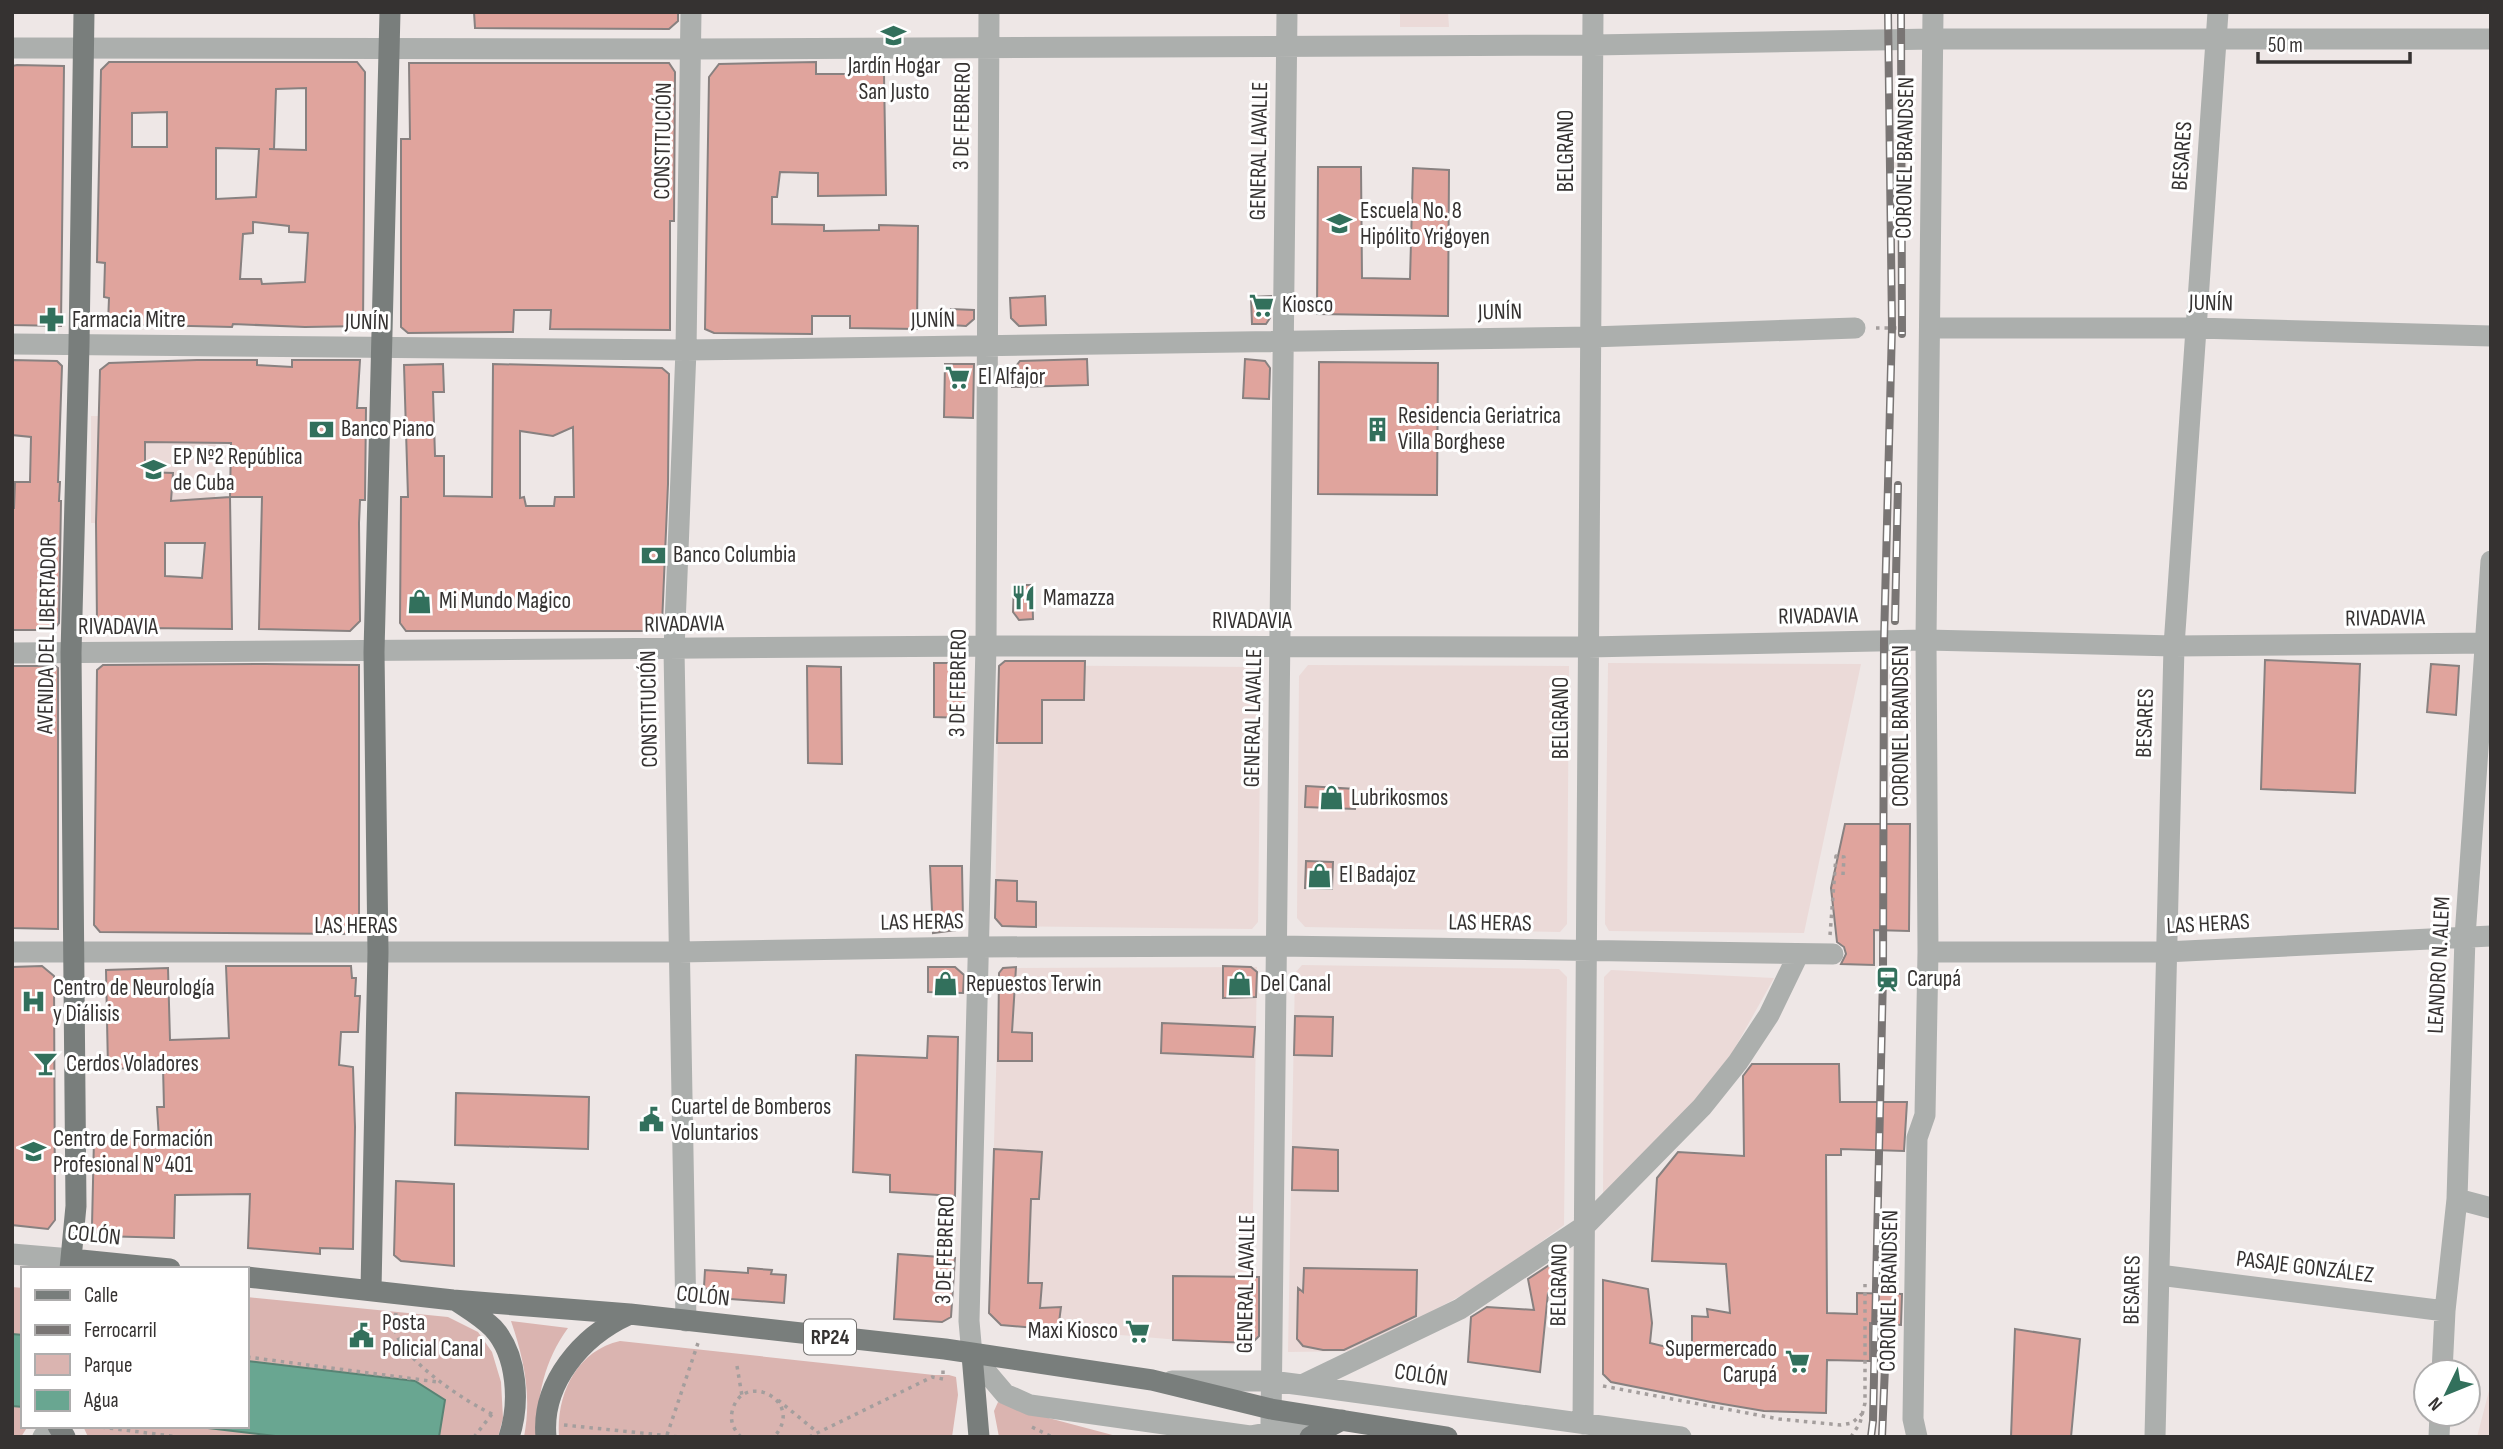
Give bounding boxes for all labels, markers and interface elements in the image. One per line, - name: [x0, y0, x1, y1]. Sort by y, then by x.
- scale bar: [2258, 21, 2410, 65]
- school or university icon: Jardín Hogar San Justo: [880, 22, 908, 50]
- text: 50 m: [2268, 33, 2303, 58]
- place label: Jardín Hogar San Justo: [847, 52, 941, 106]
- street label: 3 DE FEBRERO: [947, 62, 977, 170]
- street label: CORONEL BRANDSEN: [1890, 77, 1920, 239]
- street label: GENERAL LAVALLE: [1244, 81, 1274, 221]
- street label: CONSTITUCIÓN: [648, 82, 678, 200]
- street label: BELGRANO: [1552, 110, 1580, 192]
- street label: BESARES: [2166, 120, 2198, 192]
- place label: Escuela No. 8 Hipólito Yrigoyen: [1360, 197, 1490, 251]
- school or university icon: Escuela No. 8 Hipólito Yrigoyen: [1326, 210, 1354, 238]
- street label: JUNÍN: [2188, 289, 2233, 317]
- supermarket icon: Kiosco: [1248, 291, 1276, 319]
- place label: Kiosco: [1282, 291, 1333, 319]
- street label: JUNÍN: [1477, 298, 1522, 326]
- pharmacy icon: Farmacia Mitre: [38, 306, 66, 334]
- place label: Farmacia Mitre: [72, 306, 186, 334]
- street label: JUNÍN: [910, 306, 955, 334]
- street label: JUNÍN: [344, 308, 389, 336]
- supermarket icon: El Alfajor: [944, 363, 972, 391]
- place label: El Alfajor: [978, 363, 1046, 391]
- place label: Residencia Geriatrica Villa Borghese: [1398, 402, 1561, 456]
- bank icon: Banco Piano: [307, 415, 335, 443]
- place label: Banco Piano: [341, 415, 435, 443]
- building icon: Residencia Geriatrica Villa Borghese: [1364, 415, 1392, 443]
- place label: EP Nº2 República de Cuba: [173, 443, 303, 497]
- school or university icon: EP Nº2 República de Cuba: [139, 456, 167, 484]
- street label: AVENIDA DEL LIBERTADOR: [31, 536, 63, 735]
- bank icon: Banco Columbia: [639, 541, 667, 569]
- place label: Banco Columbia: [673, 541, 796, 569]
- restaurant icon: Mamazza: [1009, 584, 1037, 612]
- place label: Mamazza: [1043, 584, 1115, 612]
- shop icon: Mi Mundo Magico: [405, 587, 433, 615]
- place label: Mi Mundo Magico: [439, 587, 571, 615]
- street label: RIVADAVIA: [1778, 601, 1858, 631]
- street label: RIVADAVIA: [2345, 603, 2425, 633]
- street label: RIVADAVIA: [1212, 607, 1292, 635]
- street label: RIVADAVIA: [644, 609, 724, 639]
- street label: RIVADAVIA: [78, 613, 158, 641]
- street label: 3 DE FEBRERO: [943, 629, 973, 737]
- street label: CORONEL BRANDSEN: [1887, 645, 1915, 807]
- street label: GENERAL LAVALLE: [1238, 648, 1268, 788]
- street label: CONSTITUCIÓN: [634, 650, 664, 768]
- street label: BELGRANO: [1547, 677, 1575, 759]
- street label: BESARES: [2130, 688, 2160, 758]
- shop icon: Lubrikosmos: [1317, 784, 1345, 812]
- place label: Lubrikosmos: [1351, 784, 1448, 812]
- shop icon: El Badajoz: [1305, 861, 1333, 889]
- place label: El Badajoz: [1339, 861, 1416, 889]
- street label: LEANDRO N. ALEM: [2421, 896, 2457, 1034]
- street label: LAS HERAS: [880, 907, 964, 937]
- street label: LAS HERAS: [1448, 908, 1532, 938]
- street label: LAS HERAS: [2166, 908, 2250, 940]
- street label: LAS HERAS: [314, 912, 398, 940]
- station icon: Carupá: [1873, 965, 1901, 993]
- place label: Carupá: [1907, 965, 1961, 993]
- shop icon: Repuestos Terwin: [932, 970, 960, 998]
- place label: Repuestos Terwin: [966, 970, 1102, 998]
- shop icon: Del Canal: [1226, 970, 1254, 998]
- place label: Del Canal: [1260, 970, 1331, 998]
- place label: Centro de Neurología y Diálisis: [53, 974, 215, 1028]
- hospital icon: Centro de Neurología y Diálisis: [19, 987, 47, 1015]
- bar icon: Cerdos Voladores: [32, 1050, 60, 1078]
- place label: Cerdos Voladores: [66, 1050, 199, 1078]
- place label: Cuartel de Bomberos Voluntarios: [671, 1093, 831, 1147]
- public building icon: Cuartel de Bomberos Voluntarios: [637, 1106, 665, 1134]
- place label: Centro de Formación Profesional N° 401: [53, 1125, 213, 1179]
- school or university icon: Centro de Formación Profesional N° 401: [19, 1138, 47, 1166]
- street label: 3 DE FEBRERO: [929, 1195, 961, 1305]
- street label: CORONEL BRANDSEN: [1874, 1210, 1904, 1372]
- street label: GENERAL LAVALLE: [1231, 1214, 1261, 1354]
- street label: COLÓN: [66, 1218, 122, 1252]
- street label: BELGRANO: [1544, 1243, 1574, 1327]
- street label: PASAJE GONZÁLEZ: [2235, 1245, 2376, 1289]
- street label: BESARES: [2117, 1255, 2147, 1325]
- legend: [21, 1267, 248, 1428]
- street label: COLÓN: [675, 1279, 731, 1313]
- text: Calle: [84, 1283, 118, 1308]
- place label: Posta Policial Canal: [382, 1309, 483, 1363]
- place label: Maxi Kiosco: [1028, 1317, 1118, 1345]
- supermarket icon: Maxi Kiosco: [1124, 1317, 1152, 1345]
- text: Ferrocarril: [84, 1318, 157, 1343]
- road number: RP24: [804, 1320, 856, 1354]
- public building icon: Posta Policial Canal: [348, 1322, 376, 1350]
- place label: Supermercado Carupá: [1665, 1335, 1777, 1389]
- supermarket icon: Supermercado Carupá: [1783, 1348, 1811, 1376]
- text: Parque: [84, 1353, 132, 1378]
- street label: COLÓN: [1393, 1357, 1449, 1393]
- north arrow: [2412, 1358, 2482, 1428]
- text: Agua: [83, 1388, 119, 1413]
- text: N: [2424, 1392, 2448, 1415]

